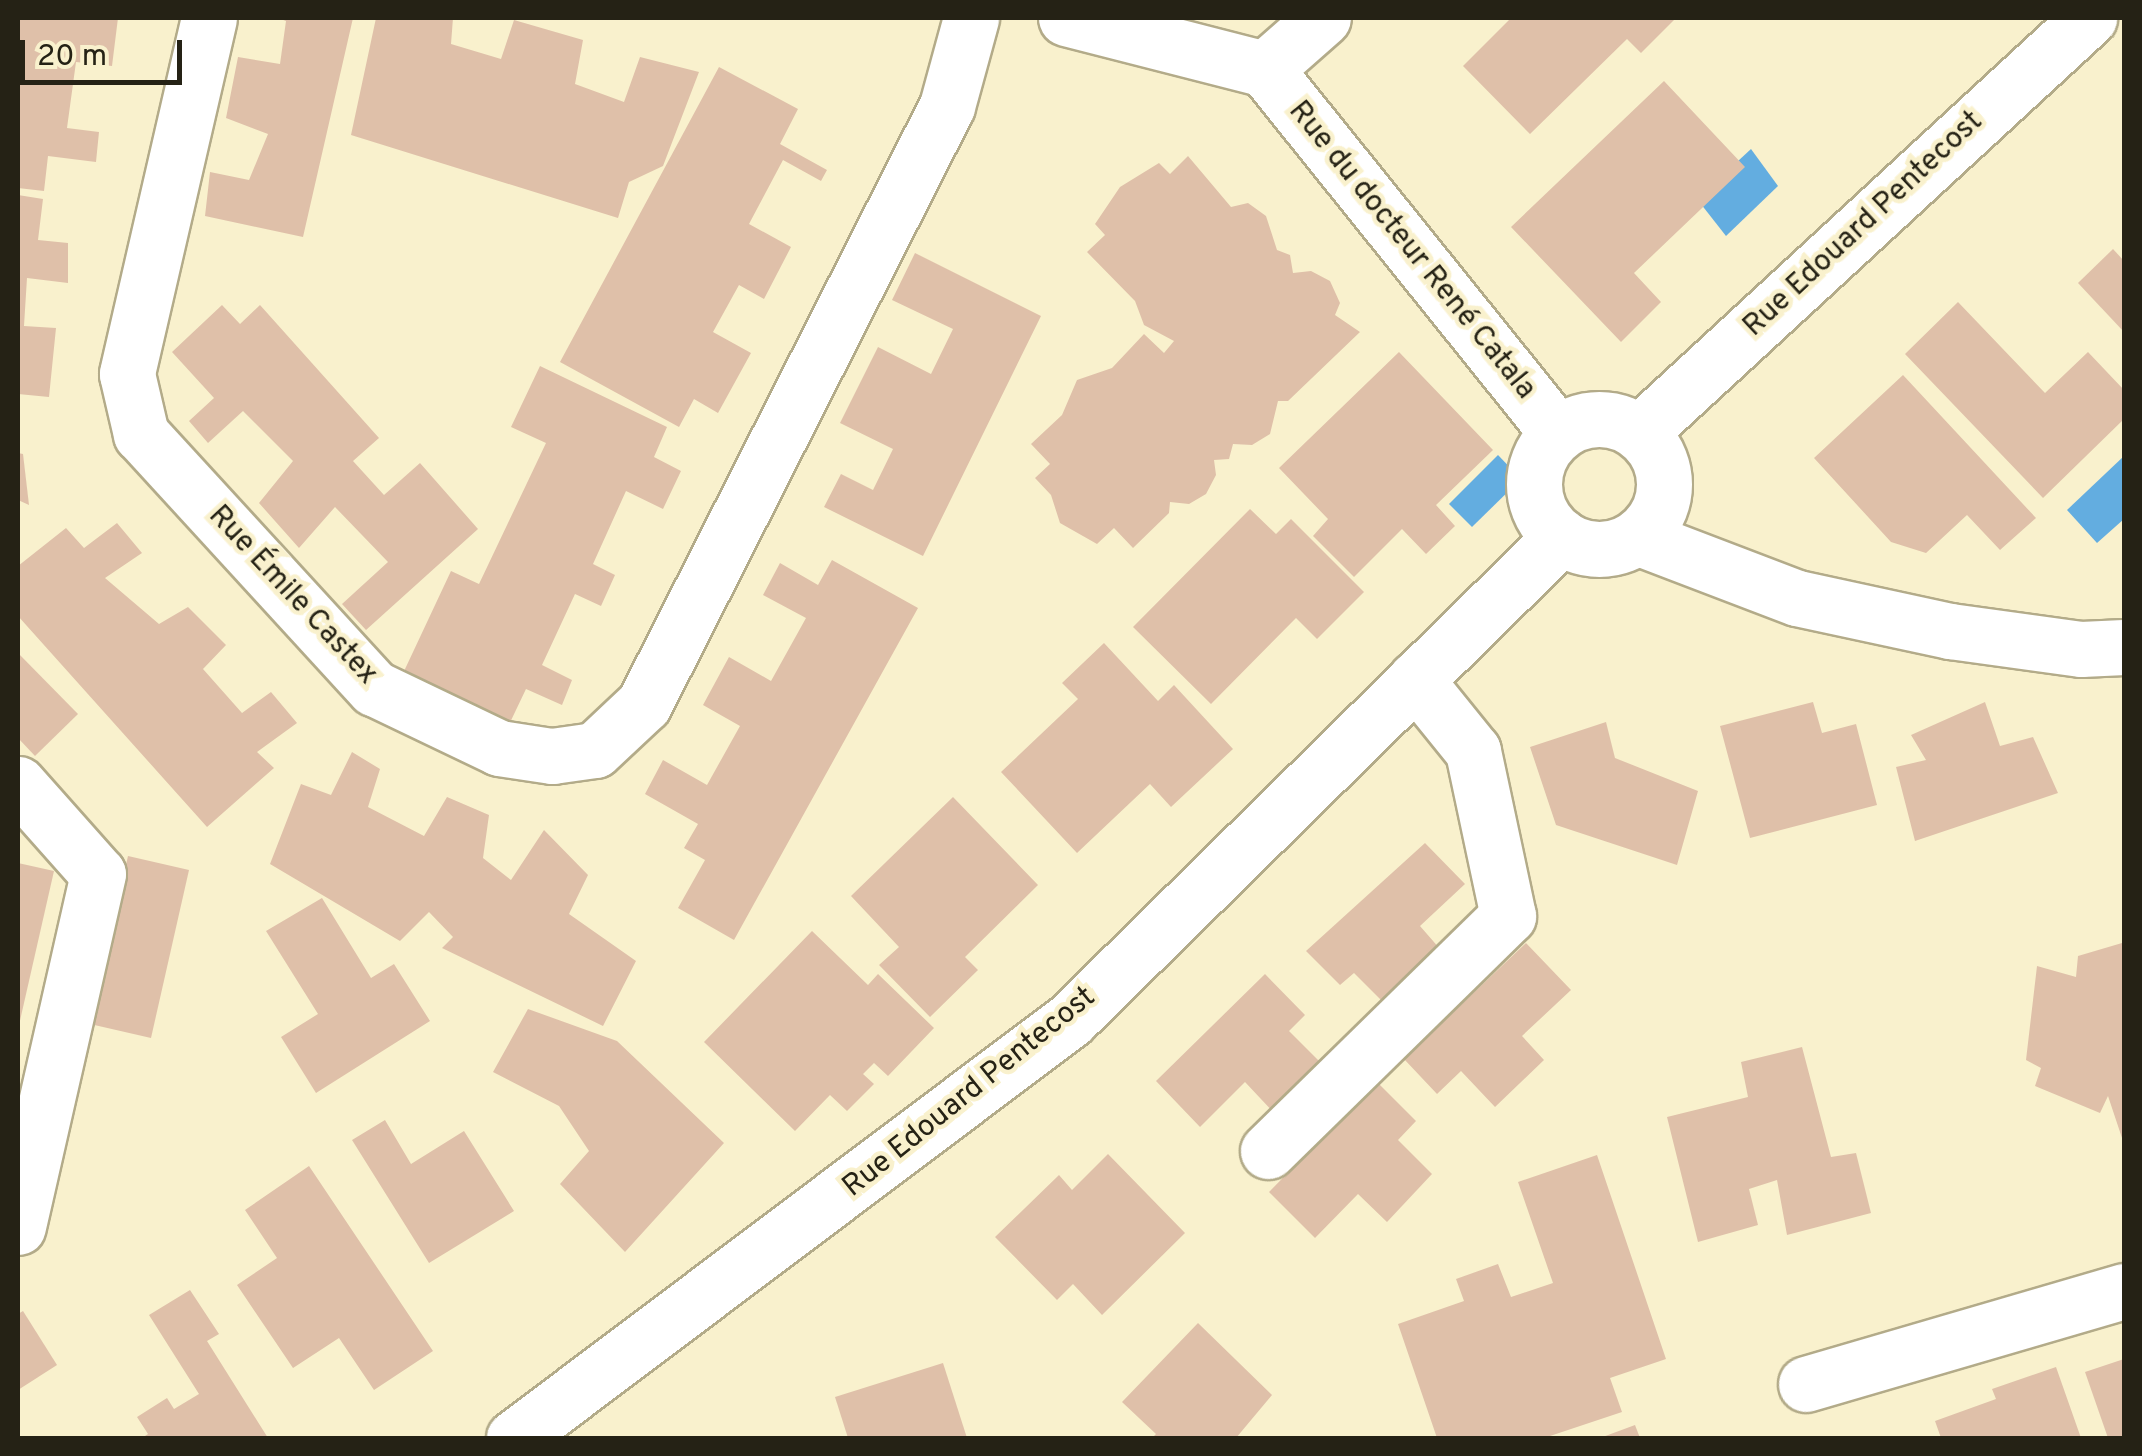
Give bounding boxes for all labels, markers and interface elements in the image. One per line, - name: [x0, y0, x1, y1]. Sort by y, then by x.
- scale bar: [25, 20, 188, 82]
- text: 20 m: [37, 39, 107, 76]
- street label: Rue du docteur René Catala: [1280, 95, 1542, 407]
- street label: Rue Edouard Pentecost: [1737, 105, 1991, 345]
- street label: Rue Émile Castex: [200, 499, 384, 693]
- street label: Rue Edouard Pentecost: [836, 980, 1104, 1206]

